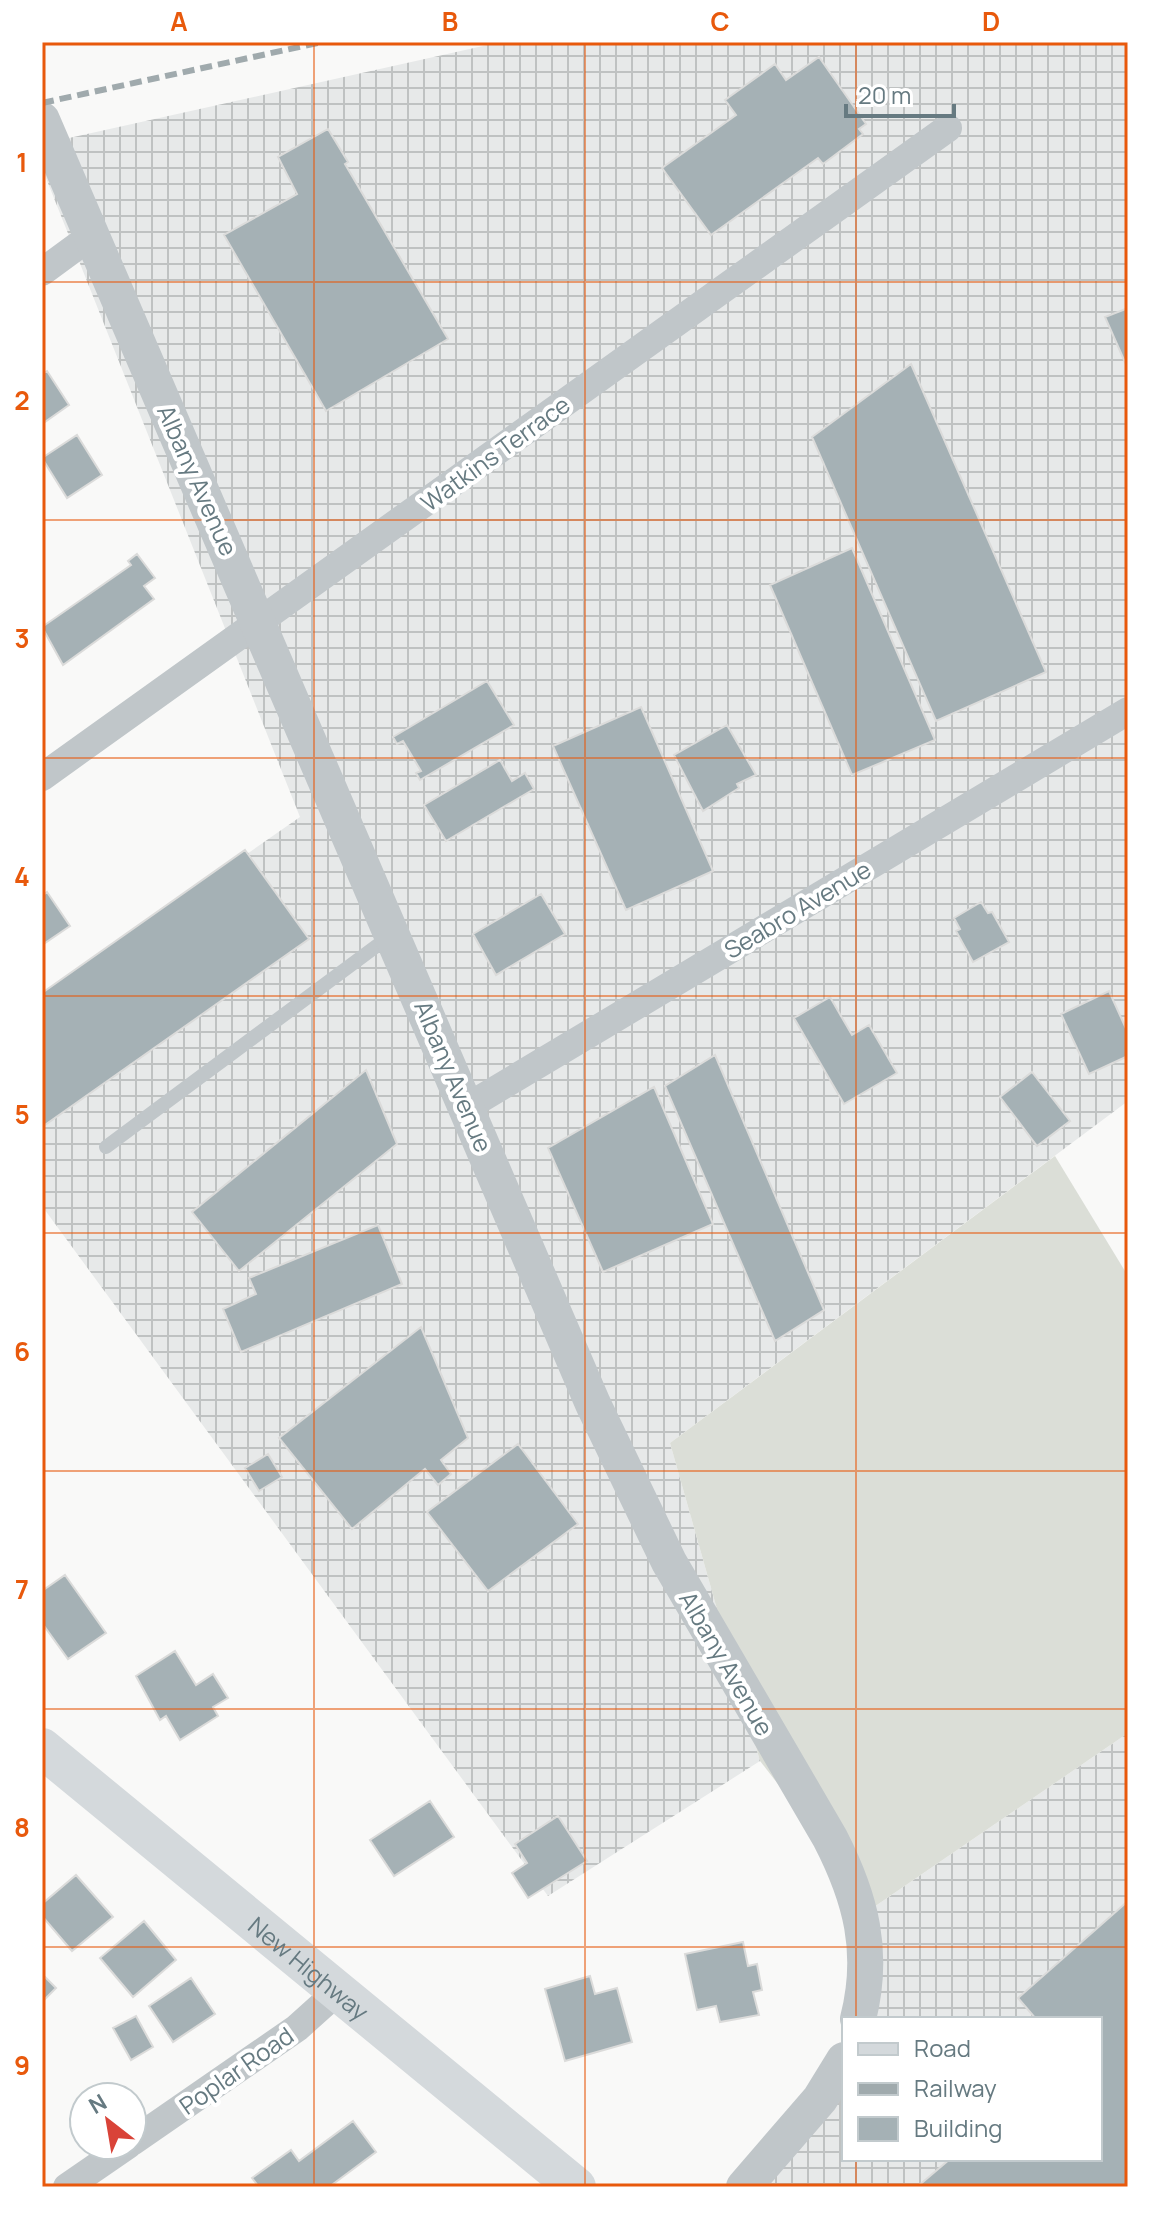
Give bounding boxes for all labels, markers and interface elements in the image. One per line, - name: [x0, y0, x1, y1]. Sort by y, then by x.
- text: A: [170, 3, 188, 39]
- text: B: [442, 3, 458, 39]
- text: C: [710, 3, 730, 39]
- text: D: [982, 3, 1000, 39]
- scale bar: [846, 68, 954, 118]
- text: 20 m: [858, 78, 911, 111]
- text: 1: [16, 144, 28, 180]
- text: 2: [14, 382, 30, 418]
- street label: Watkins Terrace: [414, 388, 576, 518]
- street label: Albany Avenue: [150, 399, 246, 561]
- text: 3: [14, 620, 30, 656]
- street label: Seabro Avenue: [717, 852, 877, 966]
- text: 4: [14, 858, 30, 894]
- street label: Albany Avenue: [407, 995, 501, 1157]
- text: 5: [14, 1096, 30, 1132]
- text: 6: [14, 1333, 30, 1369]
- text: 7: [15, 1571, 29, 1607]
- street label: Albany Avenue: [672, 1585, 782, 1741]
- text: 8: [14, 1809, 30, 1845]
- street label: New Highway: [242, 1908, 377, 2027]
- legend: [842, 2017, 1102, 2161]
- street label: Poplar Road: [172, 2019, 300, 2121]
- text: Road: [914, 2031, 971, 2064]
- text: 9: [14, 2047, 30, 2083]
- text: Railway: [914, 2071, 997, 2104]
- north arrow: [68, 2081, 148, 2161]
- text: N: [83, 2087, 112, 2121]
- text: Building: [914, 2111, 1002, 2144]

